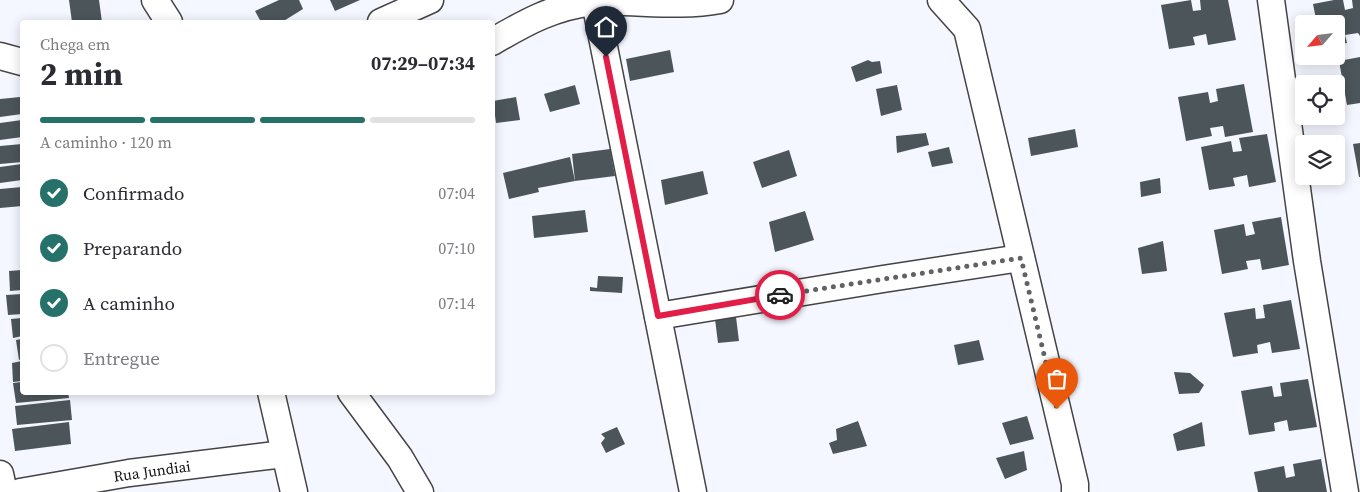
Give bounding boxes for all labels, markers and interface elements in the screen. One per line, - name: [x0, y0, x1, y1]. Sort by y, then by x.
- pin: [585, 6, 627, 57]
- icon: home: [592, 13, 620, 41]
- north arrow: [1295, 15, 1345, 65]
- map controls: [1295, 15, 1345, 185]
- text: Chega em: [40, 33, 110, 55]
- text: 07:29–07:34: [371, 50, 475, 76]
- text: 2 min: [40, 52, 123, 96]
- button: locate: [1295, 75, 1345, 125]
- text: A caminho · 120 m: [40, 131, 172, 153]
- button: layers: [1295, 135, 1345, 185]
- icon: check: [40, 179, 68, 207]
- text: Confirmado: [83, 180, 185, 206]
- text: 07:04: [438, 182, 475, 204]
- icon: check: [40, 234, 68, 262]
- text: Preparando: [83, 235, 182, 261]
- text: 07:10: [438, 237, 475, 259]
- courier: [755, 270, 805, 320]
- icon: car: [766, 281, 794, 309]
- icon: check: [40, 289, 68, 317]
- text: A caminho: [83, 290, 175, 316]
- text: 07:14: [438, 292, 475, 314]
- text: Entregue: [83, 345, 160, 371]
- pin: [1036, 358, 1078, 409]
- icon: bag: [1043, 365, 1071, 393]
- street label: Rua Jundiai: [112, 455, 192, 487]

